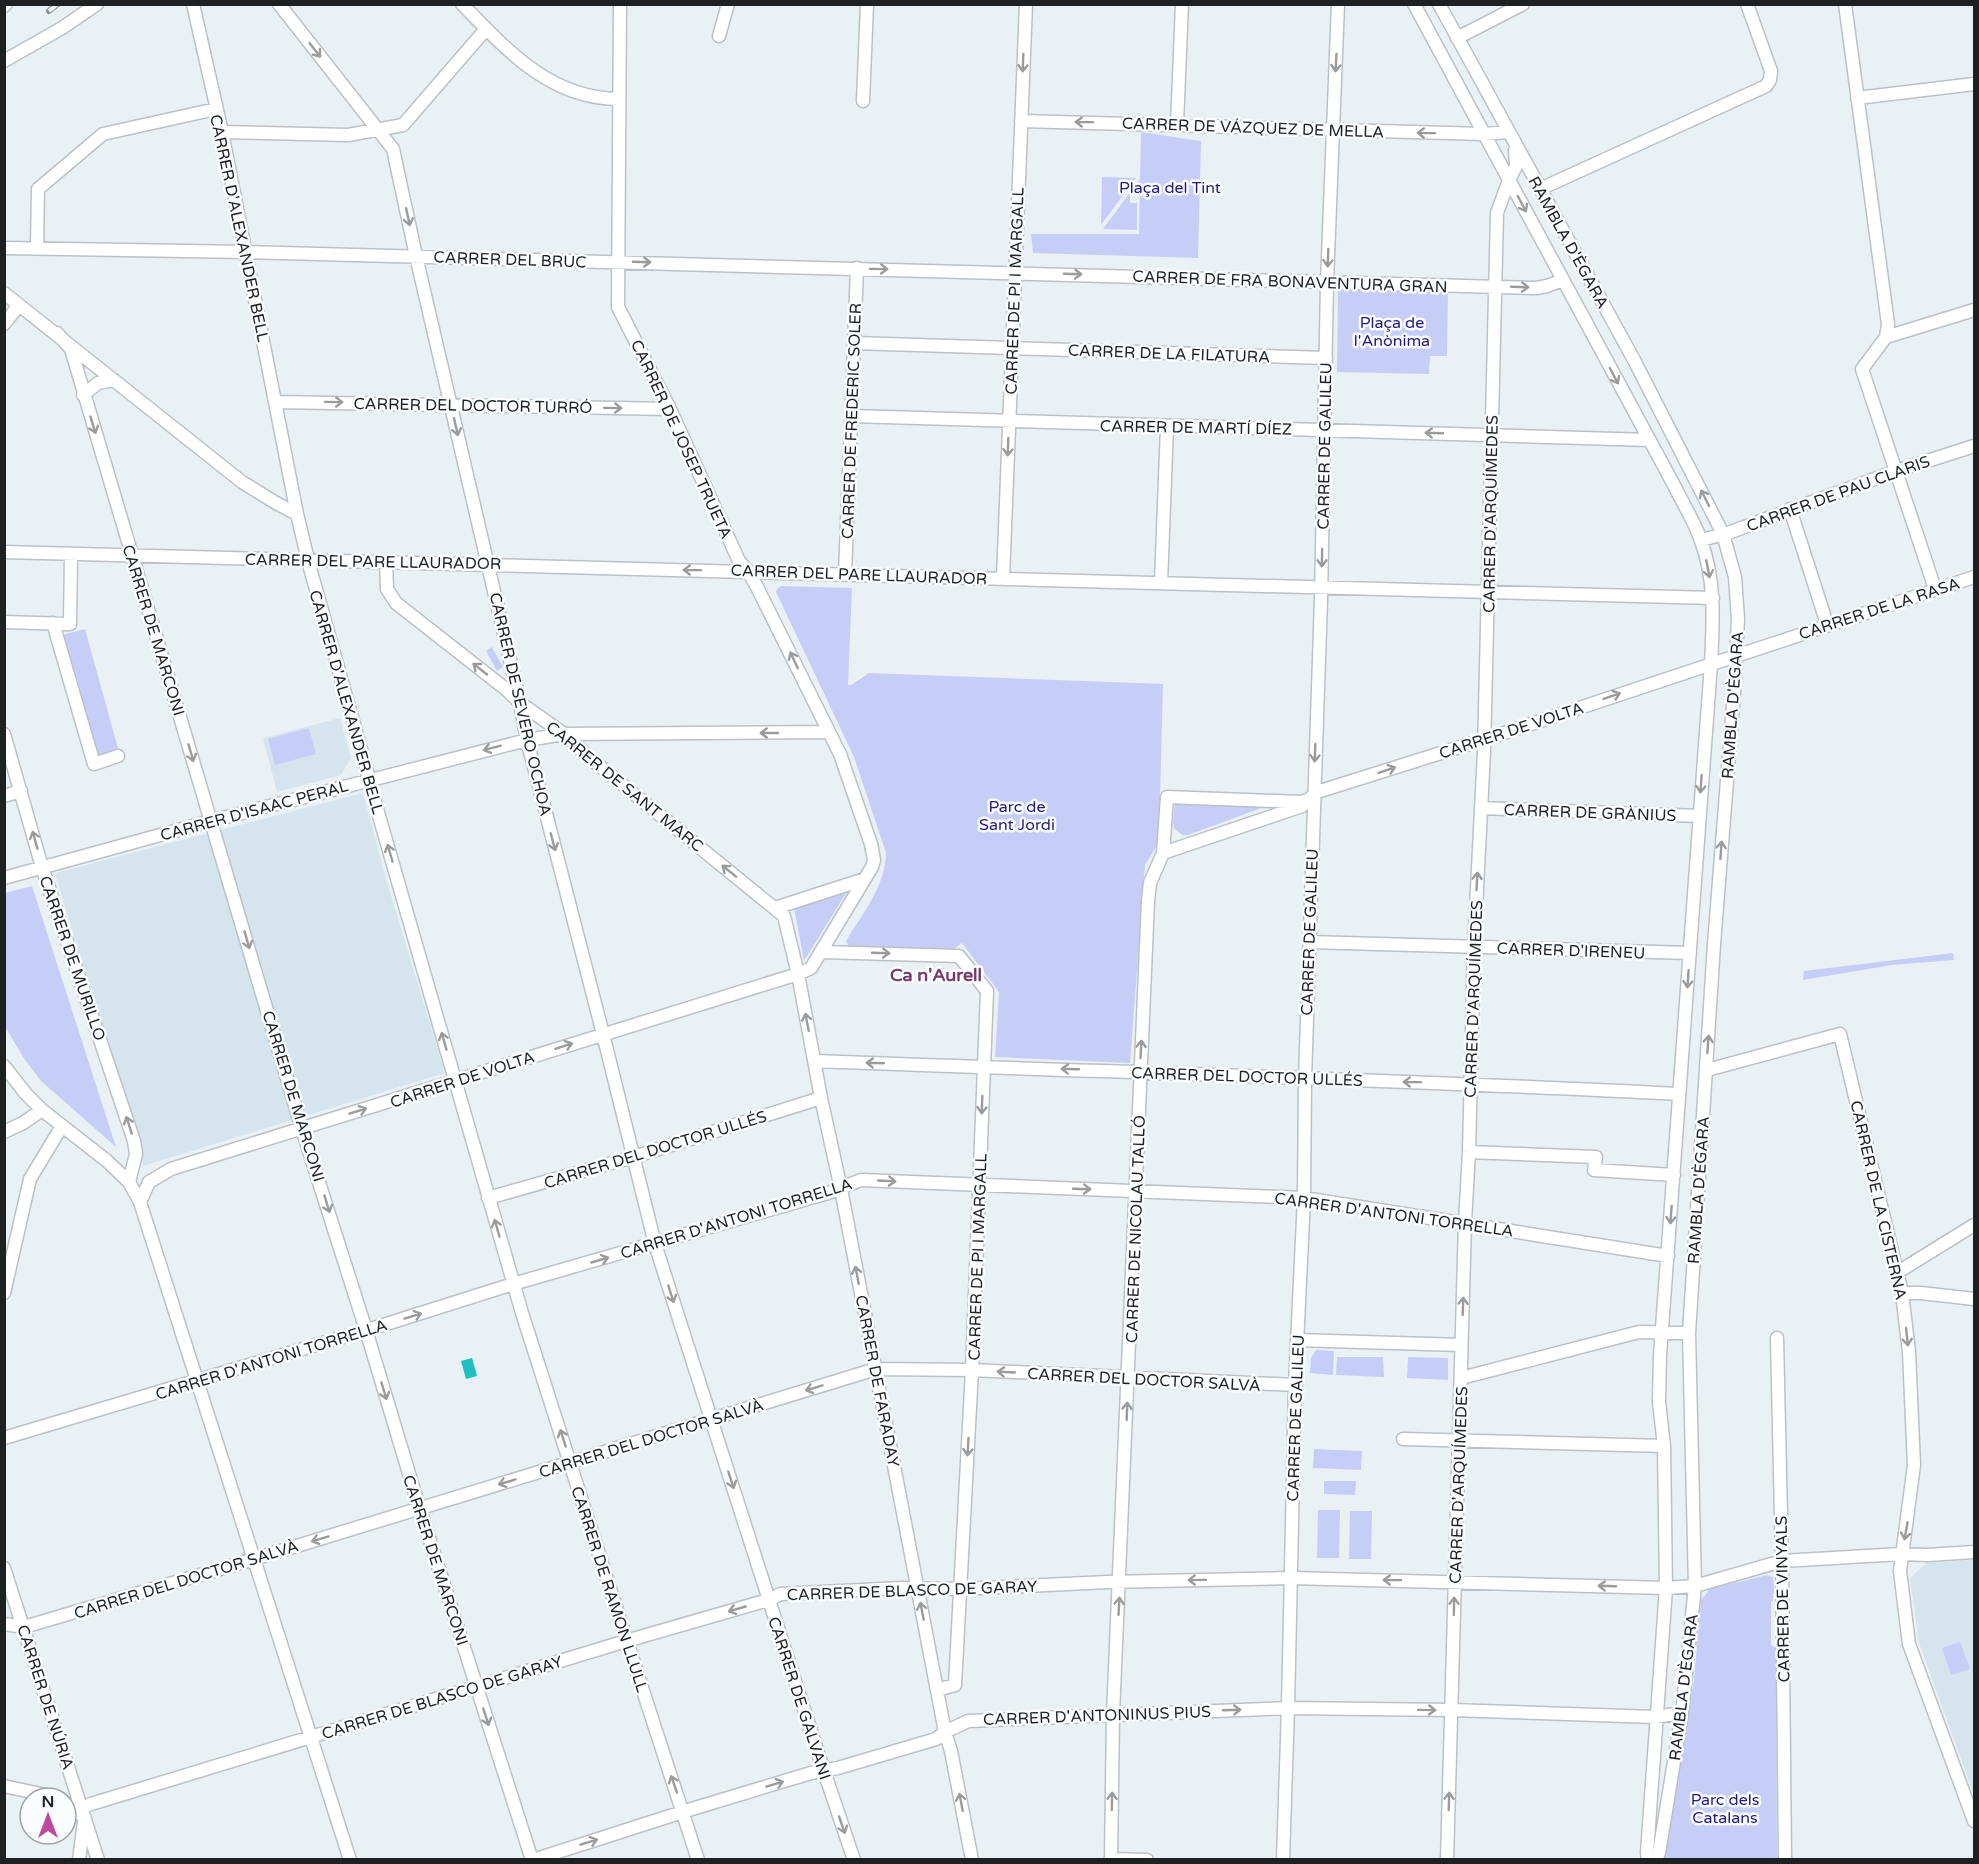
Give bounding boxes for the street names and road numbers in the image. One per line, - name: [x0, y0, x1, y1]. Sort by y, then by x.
- street label: CARRER D'ALEXANDER BELL: [205, 113, 273, 344]
- street label: CARRER DE VÁZQUEZ DE MELLA: [1122, 113, 1384, 143]
- street label: RAMBLA D'ÈGARA: [1524, 173, 1613, 312]
- street label: CARRER DE PI I MARGALL: [1001, 187, 1029, 395]
- street label: CARRER DEL BRUC: [433, 247, 587, 273]
- street label: CARRER DE FRA BONAVENTURA GRAN: [1132, 267, 1448, 297]
- street label: CARRER DE FREDERIC SOLER: [838, 303, 866, 540]
- street label: CARRER DE JOSEP TRUETA: [626, 337, 736, 542]
- street label: CARRER DE LA FILATURA: [1068, 340, 1270, 368]
- street label: CARRER DE GALILEU: [1314, 362, 1336, 530]
- street label: CARRER DEL DOCTOR TURRÓ: [353, 394, 593, 418]
- street label: CARRER D'ARQUÍMEDES: [1479, 415, 1503, 613]
- street label: CARRER DE MARTÍ DÍEZ: [1100, 416, 1292, 440]
- street label: CARRER DE PAU CLARIS: [1744, 451, 1933, 536]
- street label: CARRER DE MARCONI: [117, 542, 189, 718]
- street label: CARRER DEL PARE LLAURADOR: [245, 550, 501, 574]
- street label: CARRER DEL PARE LLAURADOR: [730, 561, 988, 589]
- street label: CARRER DE LA RASA: [1796, 573, 1962, 644]
- street label: CARRER D'ALEXANDER BELL: [304, 588, 388, 817]
- street label: CARRER DE SEVERO OCHOA: [485, 591, 556, 818]
- street label: RAMBLA D'ÈGARA: [1718, 631, 1748, 780]
- street label: CARRER DE VOLTA: [1437, 698, 1586, 764]
- street label: CARRER DE SANT MARC: [542, 717, 707, 856]
- street label: CARRER D'ISAAC PERAL: [158, 776, 350, 846]
- street label: CARRER DE GRÀNIUS: [1503, 800, 1677, 826]
- street label: CARRER DE GALILEU: [1297, 848, 1323, 1016]
- street label: CARRER DE MURILLO: [34, 873, 110, 1043]
- street label: CARRER D'ARQUÍMEDES: [1461, 900, 1487, 1098]
- street label: CARRER D'IRENEU: [1496, 938, 1646, 964]
- street label: CARRER DE MARCONI: [257, 1008, 329, 1184]
- street label: CARRER DE VOLTA: [388, 1047, 537, 1113]
- street label: CARRER DEL DOCTOR ULLÉS: [1131, 1063, 1363, 1091]
- street label: CARRER DE LA CISTERNA: [1845, 1099, 1911, 1302]
- street label: CARRER DEL DOCTOR ULLÉS: [542, 1106, 769, 1193]
- street label: CARRER DE NICOLAU TALLÓ: [1122, 1115, 1150, 1343]
- street label: RAMBLA D'ÈGARA: [1684, 1116, 1714, 1265]
- street label: CARRER DE PI I MARGALL: [964, 1153, 992, 1361]
- street label: CARRER D'ANTONI TORRELLA: [618, 1174, 855, 1264]
- street label: CARRER D'ANTONI TORRELLA: [1273, 1188, 1515, 1242]
- street label: CARRER DE FARADAY: [850, 1293, 904, 1469]
- street label: CARRER D'ANTONI TORRELLA: [153, 1315, 390, 1405]
- street label: CARRER DE GALILEU: [1283, 1334, 1309, 1502]
- street label: CARRER DEL DOCTOR SALVÀ: [1027, 1364, 1261, 1396]
- street label: CARRER D'ARQUÍMEDES: [1446, 1386, 1472, 1584]
- street label: CARRER DEL DOCTOR SALVÀ: [537, 1395, 766, 1483]
- street label: CARRER DE MARCONI: [398, 1473, 472, 1648]
- street label: CARRER DE RAMON LLULL: [566, 1484, 652, 1695]
- street label: CARRER DE VINYALS: [1772, 1515, 1794, 1683]
- street label: CARRER DEL DOCTOR SALVÀ: [72, 1536, 301, 1624]
- street label: CARRER DE BLASCO DE GARAY: [786, 1577, 1038, 1605]
- street label: RAMBLA D'ÈGARA: [1665, 1612, 1703, 1762]
- street label: CARRER DE GALVANI: [763, 1614, 835, 1782]
- street label: CARRER DE NÚRIA: [12, 1622, 78, 1772]
- street label: CARRER DE BLASCO DE GARAY: [319, 1652, 565, 1744]
- street label: CARRER D'ANTONINUS PIUS: [983, 1702, 1211, 1730]

